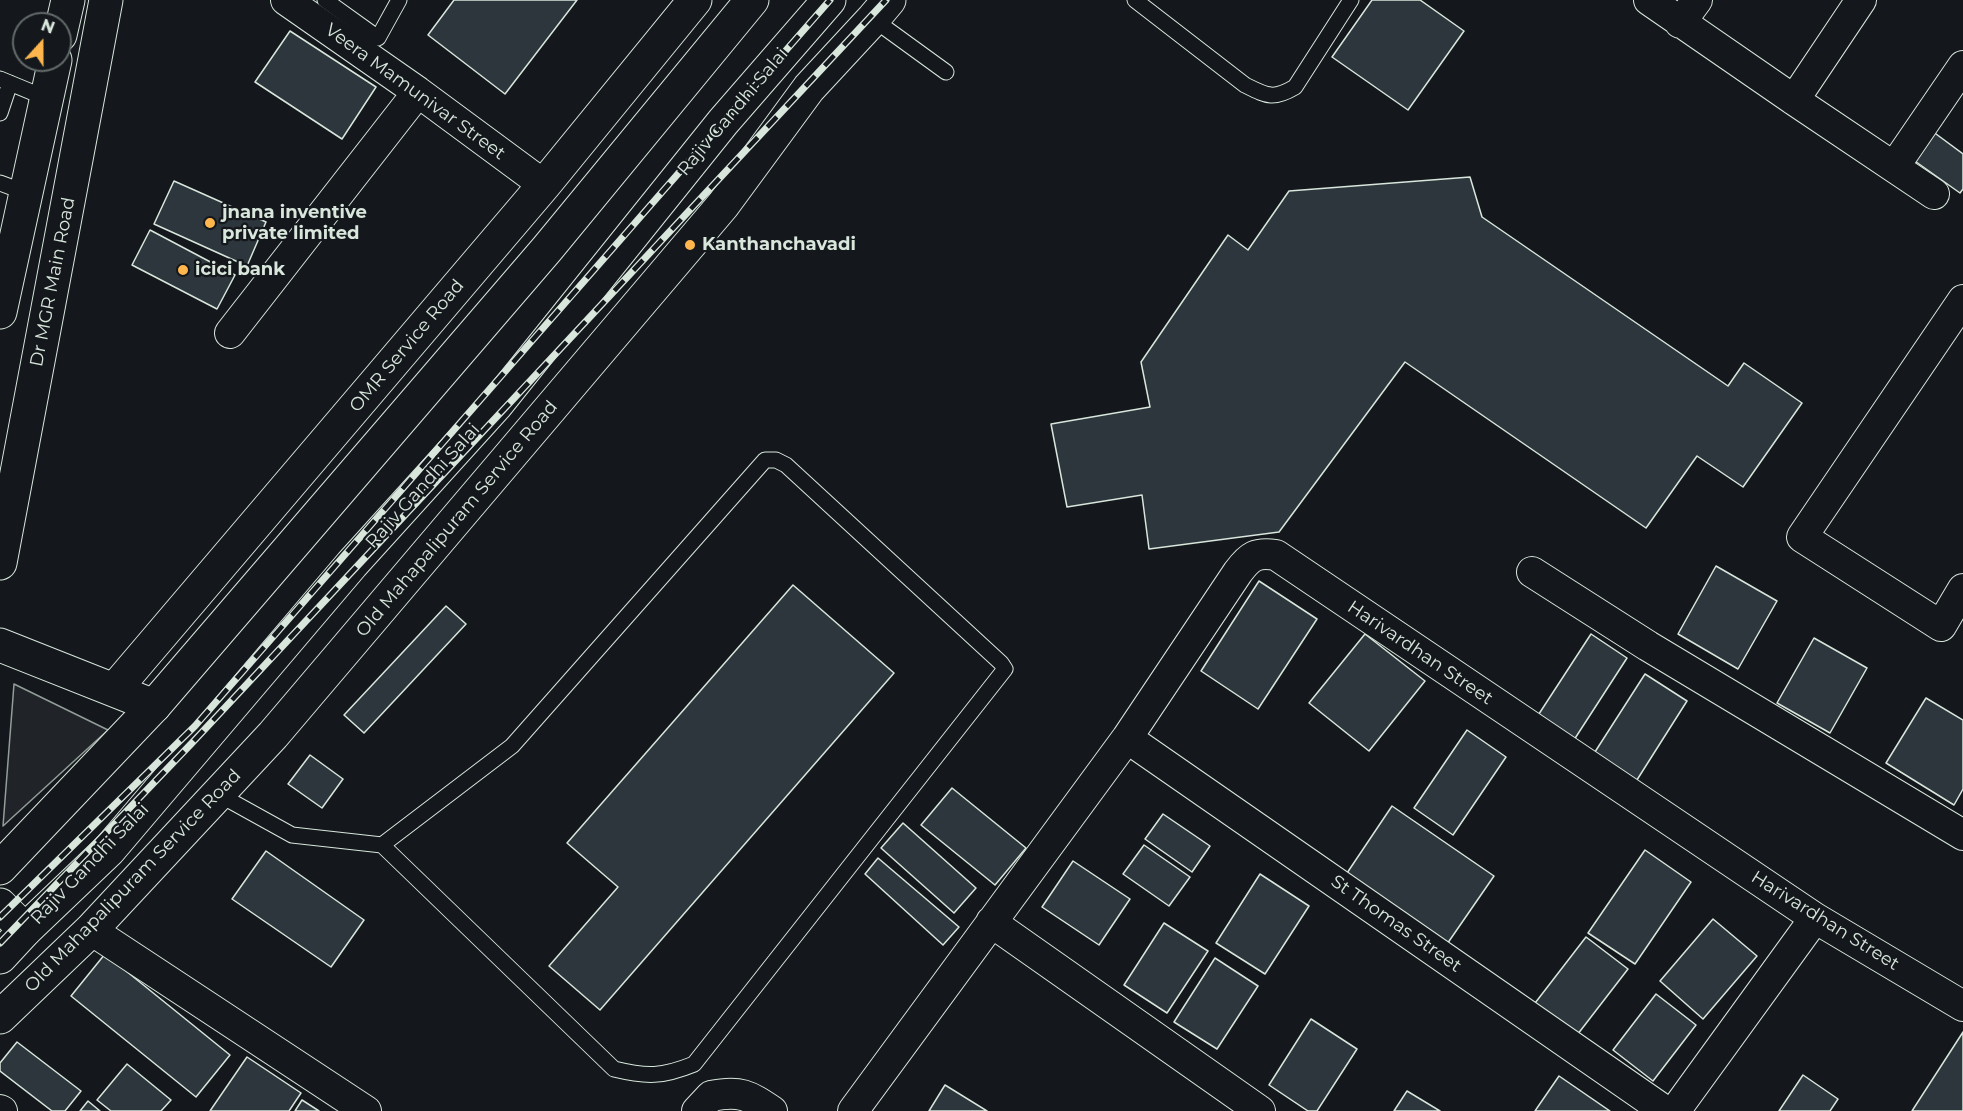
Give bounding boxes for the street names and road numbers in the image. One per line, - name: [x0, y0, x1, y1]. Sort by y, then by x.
- street label: Veera Mamunivar Street: [321, 19, 509, 165]
- street label: Rajiv Gandhi Salai: [673, 44, 793, 180]
- street label: Dr MGR Main Road: [26, 195, 80, 369]
- street label: OMR Service Road: [345, 275, 469, 417]
- street label: Old Mahapalipuram Service Road: [352, 396, 562, 642]
- street label: Rajiv Gandhi Salai: [361, 419, 485, 553]
- street label: Harivardhan Street: [1343, 596, 1497, 710]
- street label: Old Mahapalipuram Service Road: [20, 765, 246, 997]
- street label: Rajiv Gandhi Salai: [27, 799, 153, 929]
- street label: Harivardhan Street: [1747, 867, 1903, 975]
- street label: St Thomas Street: [1327, 871, 1465, 977]

